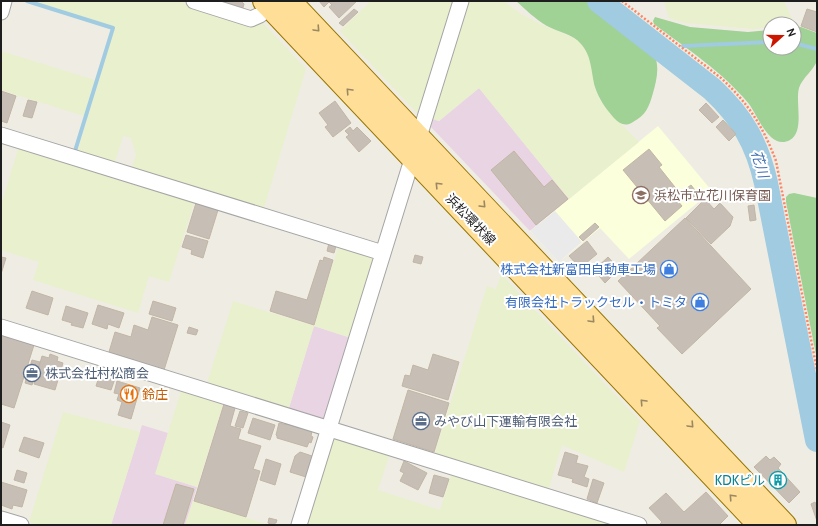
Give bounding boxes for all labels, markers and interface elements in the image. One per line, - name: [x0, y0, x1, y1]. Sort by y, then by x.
- north arrow: [762, 16, 802, 56]
- one-way arrow: [312, 25, 319, 32]
- text: N: [783, 26, 799, 39]
- one-way arrow: [346, 88, 354, 96]
- water label: 花川: [747, 148, 773, 182]
- one-way arrow: [436, 183, 443, 190]
- school or university icon: 浜松市立花川保育園: [631, 185, 651, 205]
- place label: 浜松市立花川保育園: [654, 187, 771, 203]
- street label: 浜松環状線: [443, 190, 499, 248]
- one-way arrow: [478, 200, 486, 208]
- shop icon: 株式会社新富田自動車工場: [659, 259, 679, 279]
- place label: 株式会社新富田自動車工場: [500, 261, 656, 277]
- shop icon: 有限会社トラックセル・トミタ: [690, 292, 710, 312]
- place label: 有限会社トラックセル・トミタ: [505, 294, 687, 310]
- one-way arrow: [587, 315, 595, 323]
- office icon: 株式会社村松商会: [22, 363, 42, 383]
- place label: 株式会社村松商会: [45, 365, 149, 381]
- restaurant icon: 鈴庄: [119, 384, 139, 404]
- place label: 鈴庄: [142, 386, 168, 402]
- one-way arrow: [640, 399, 648, 407]
- office icon: みやび山下運輸有限会社: [411, 411, 431, 431]
- place label: みやび山下運輸有限会社: [434, 413, 577, 429]
- one-way arrow: [686, 420, 693, 428]
- building icon: KDKビル: [768, 470, 788, 490]
- place label: KDKビル: [715, 472, 765, 488]
- one-way arrow: [730, 494, 737, 502]

